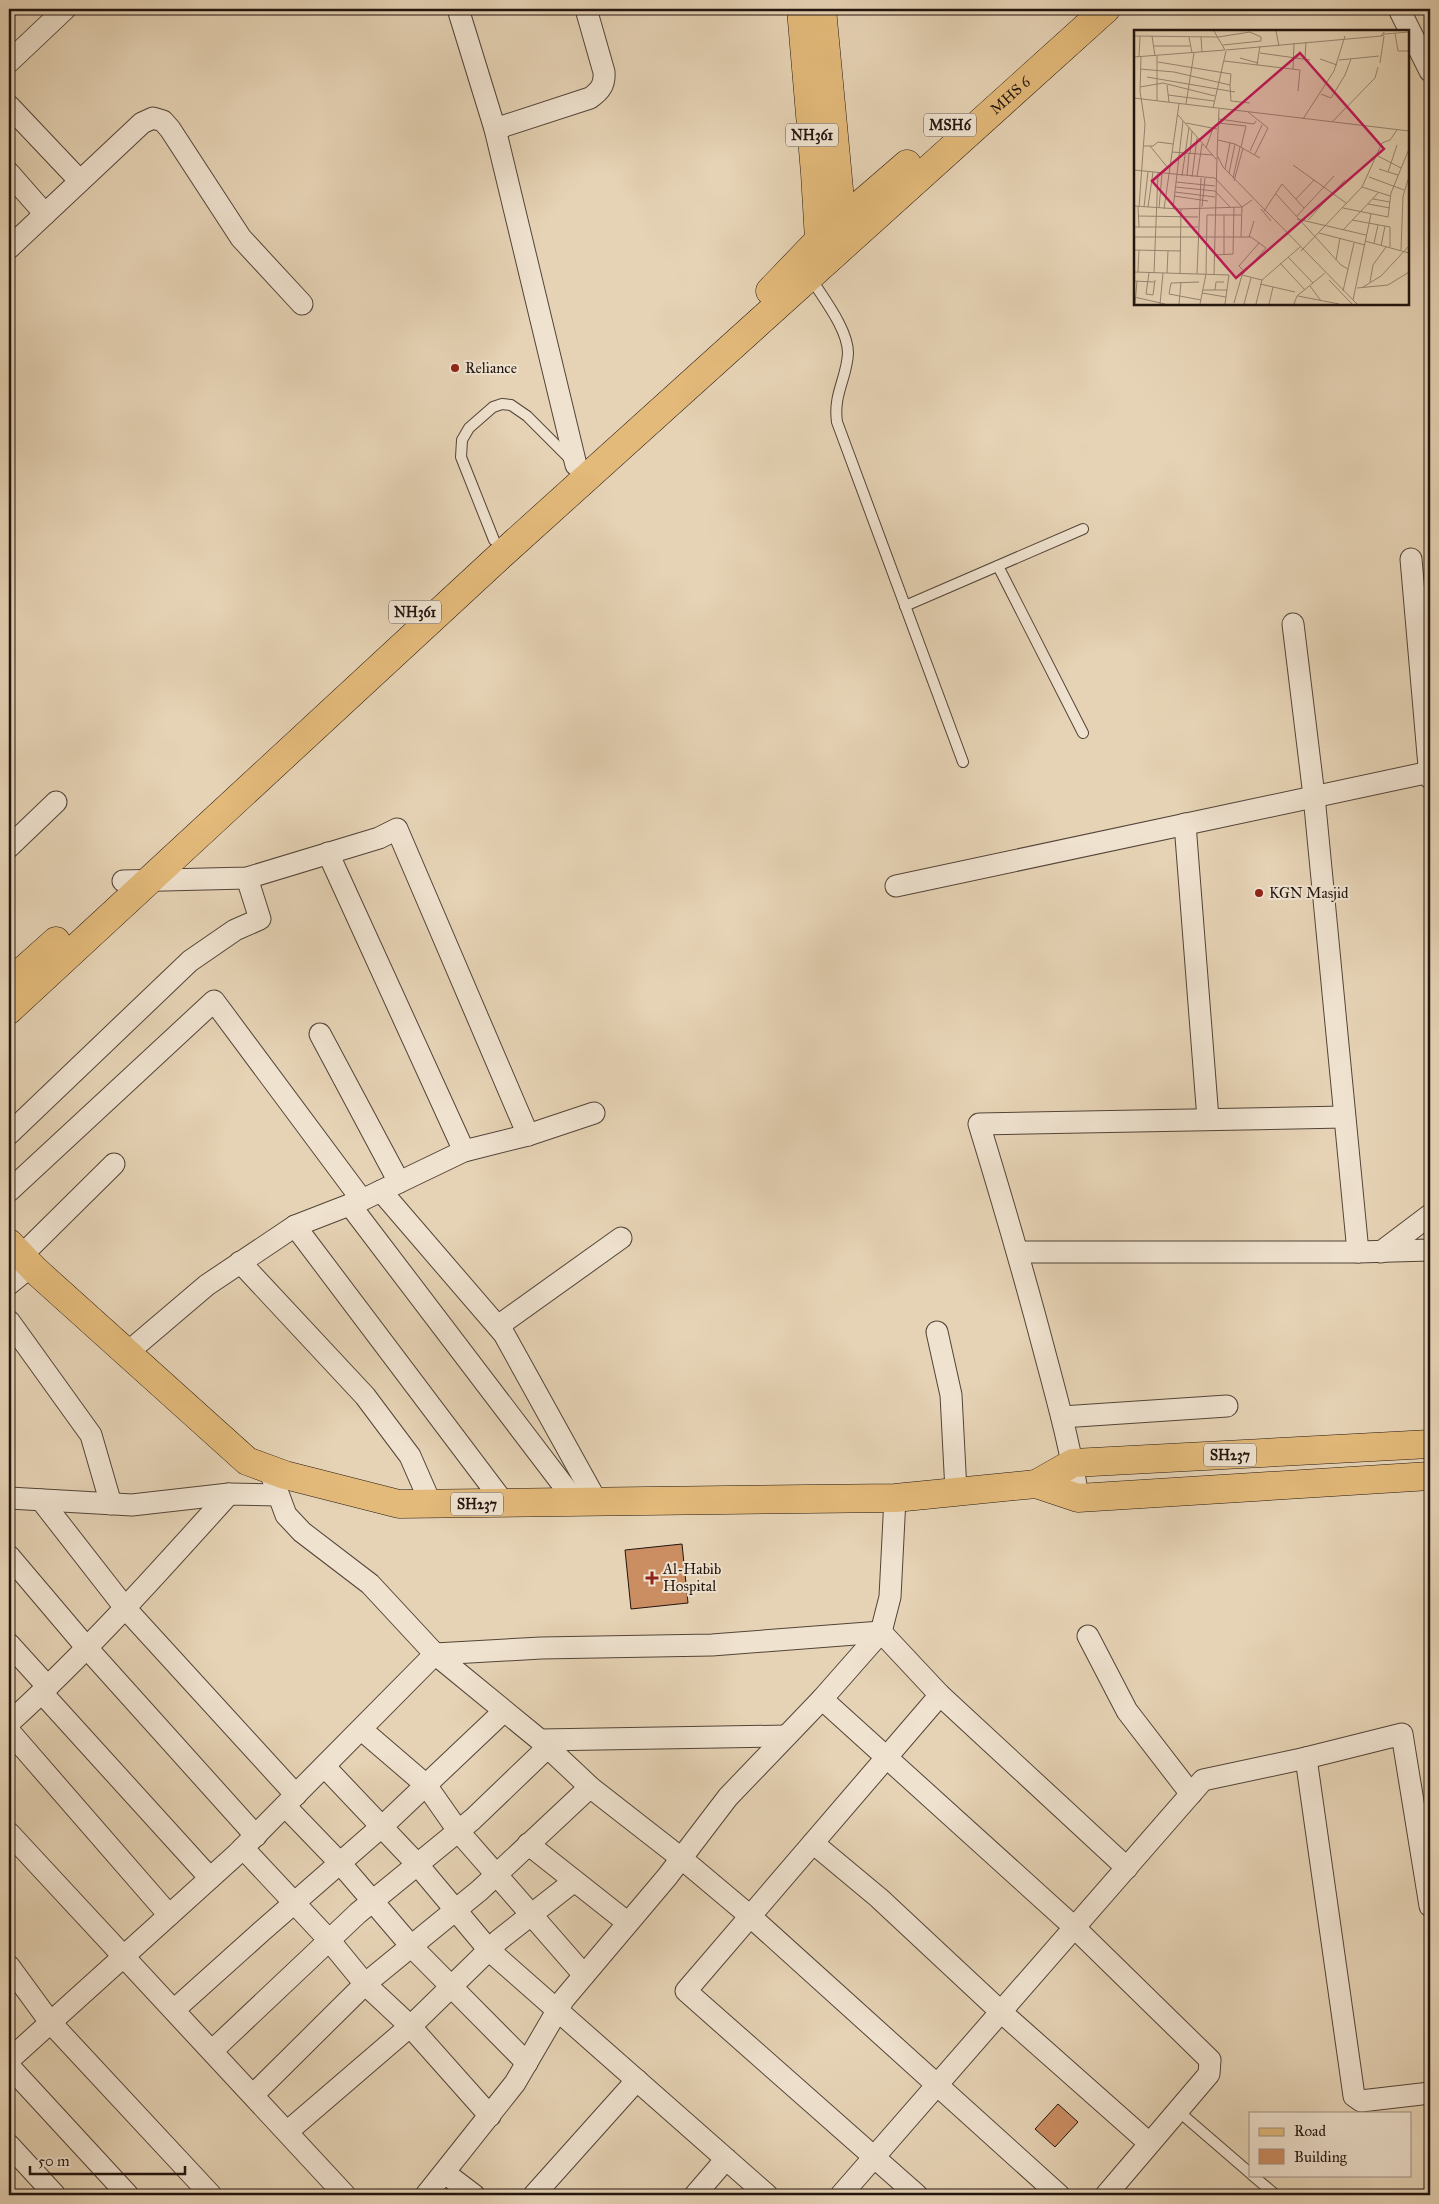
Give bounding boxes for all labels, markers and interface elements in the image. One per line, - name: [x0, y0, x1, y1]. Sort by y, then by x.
- inset map: [1134, 30, 1409, 305]
- street label: MHS 6: [986, 72, 1035, 118]
- road number: MSH6: [924, 114, 976, 136]
- road number: NH361: [786, 124, 838, 146]
- place label: Reliance: [465, 359, 517, 377]
- marker: Reliance: [449, 362, 461, 374]
- road number: NH361: [389, 600, 441, 624]
- place label: KGN Masjid: [1269, 884, 1349, 902]
- marker: KGN Masjid: [1253, 887, 1265, 899]
- road number: SH237: [1204, 1444, 1256, 1466]
- road number: SH237: [451, 1492, 503, 1516]
- place label: Al-Habib Hospital: [662, 1560, 721, 1595]
- marker: Al-Habib Hospital: [645, 1571, 659, 1585]
- legend: [1249, 2112, 1412, 2176]
- text: Road: [1294, 2122, 1326, 2140]
- scale bar: [30, 2144, 185, 2176]
- text: Building: [1294, 2148, 1348, 2166]
- text: 50 m: [38, 2152, 70, 2170]

